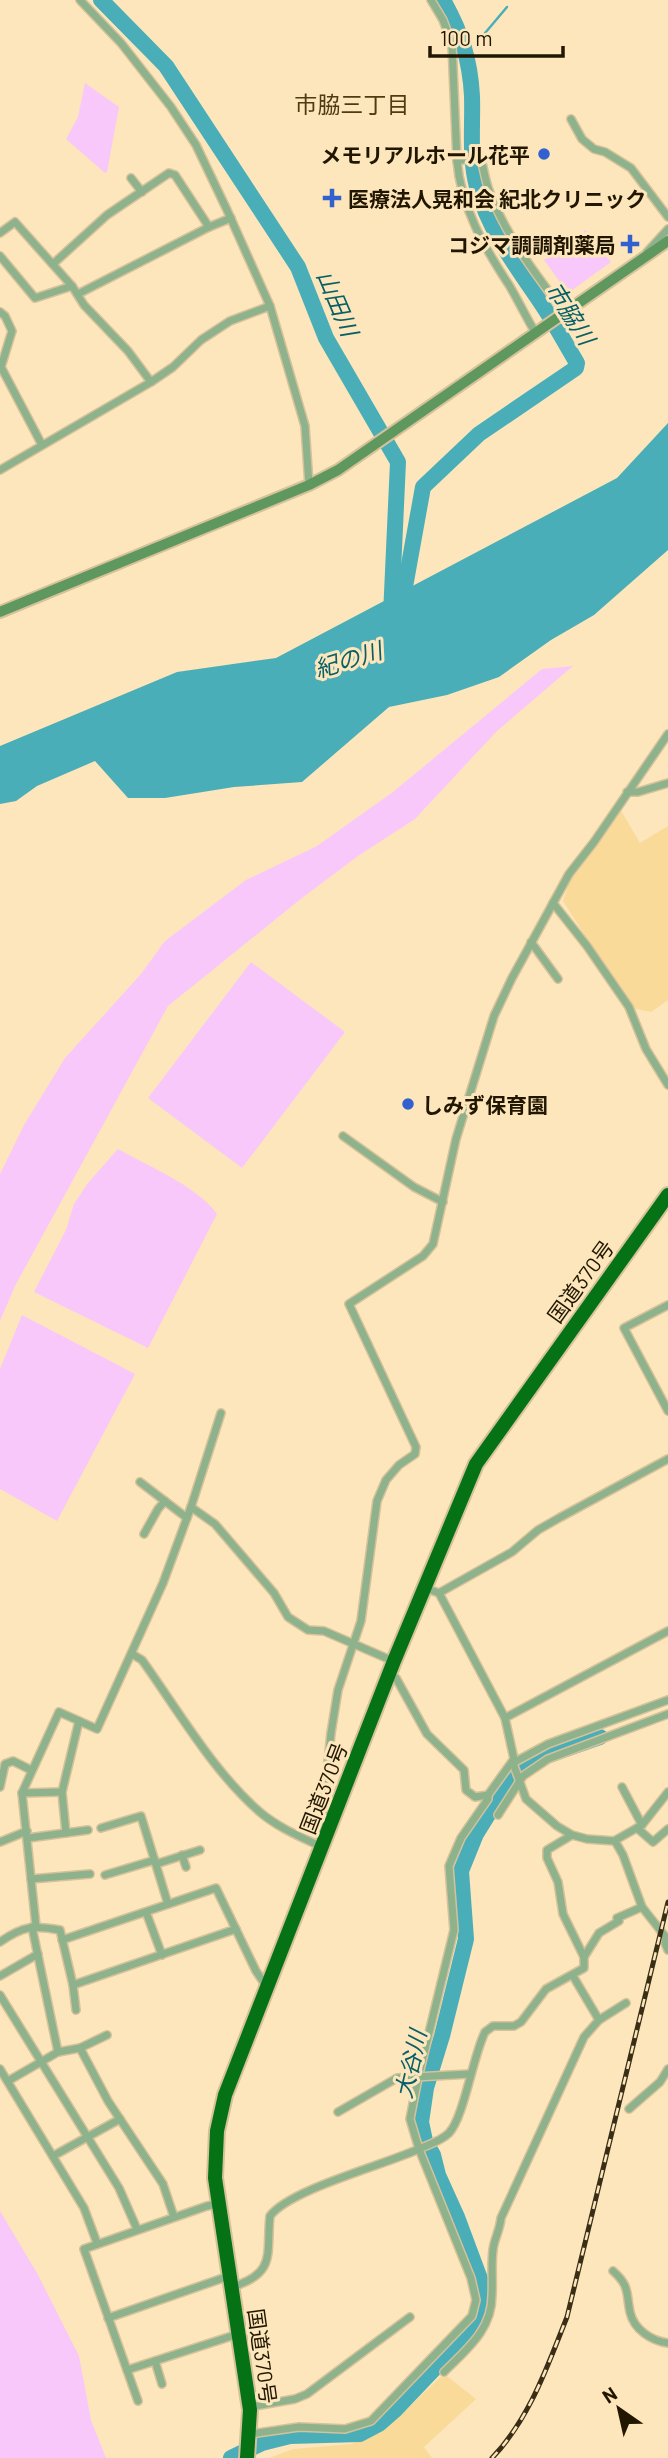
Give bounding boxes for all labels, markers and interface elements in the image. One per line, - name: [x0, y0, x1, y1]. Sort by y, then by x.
- scale bar: [430, 14, 563, 58]
- text: 100 m: [440, 25, 493, 50]
- district label: 市脇三丁目: [295, 90, 410, 118]
- place label: メモリアルホール花平: [320, 142, 530, 167]
- marker: メモリアルホール花平: [536, 146, 552, 162]
- place label: 医療法人晃和会 紀北クリニック: [348, 186, 646, 211]
- marker: 医療法人晃和会 紀北クリニック: [322, 188, 342, 208]
- place label: コジマ調調剤薬局: [448, 232, 616, 257]
- marker: コジマ調調剤薬局: [622, 236, 638, 252]
- water label: 山田川: [312, 266, 366, 343]
- water label: 市脇川: [541, 276, 603, 352]
- water label: 紀の川: [311, 635, 388, 682]
- place label: しみず保育園: [422, 1092, 548, 1117]
- marker: しみず保育園: [400, 1096, 416, 1112]
- street label: 国道370号: [542, 1235, 618, 1327]
- street label: 国道370号: [294, 1739, 352, 1837]
- water label: 大谷川: [389, 2024, 432, 2101]
- street label: 国道370号: [244, 2307, 282, 2405]
- north arrow: [584, 2374, 654, 2444]
- text: N: [598, 2381, 621, 2408]

